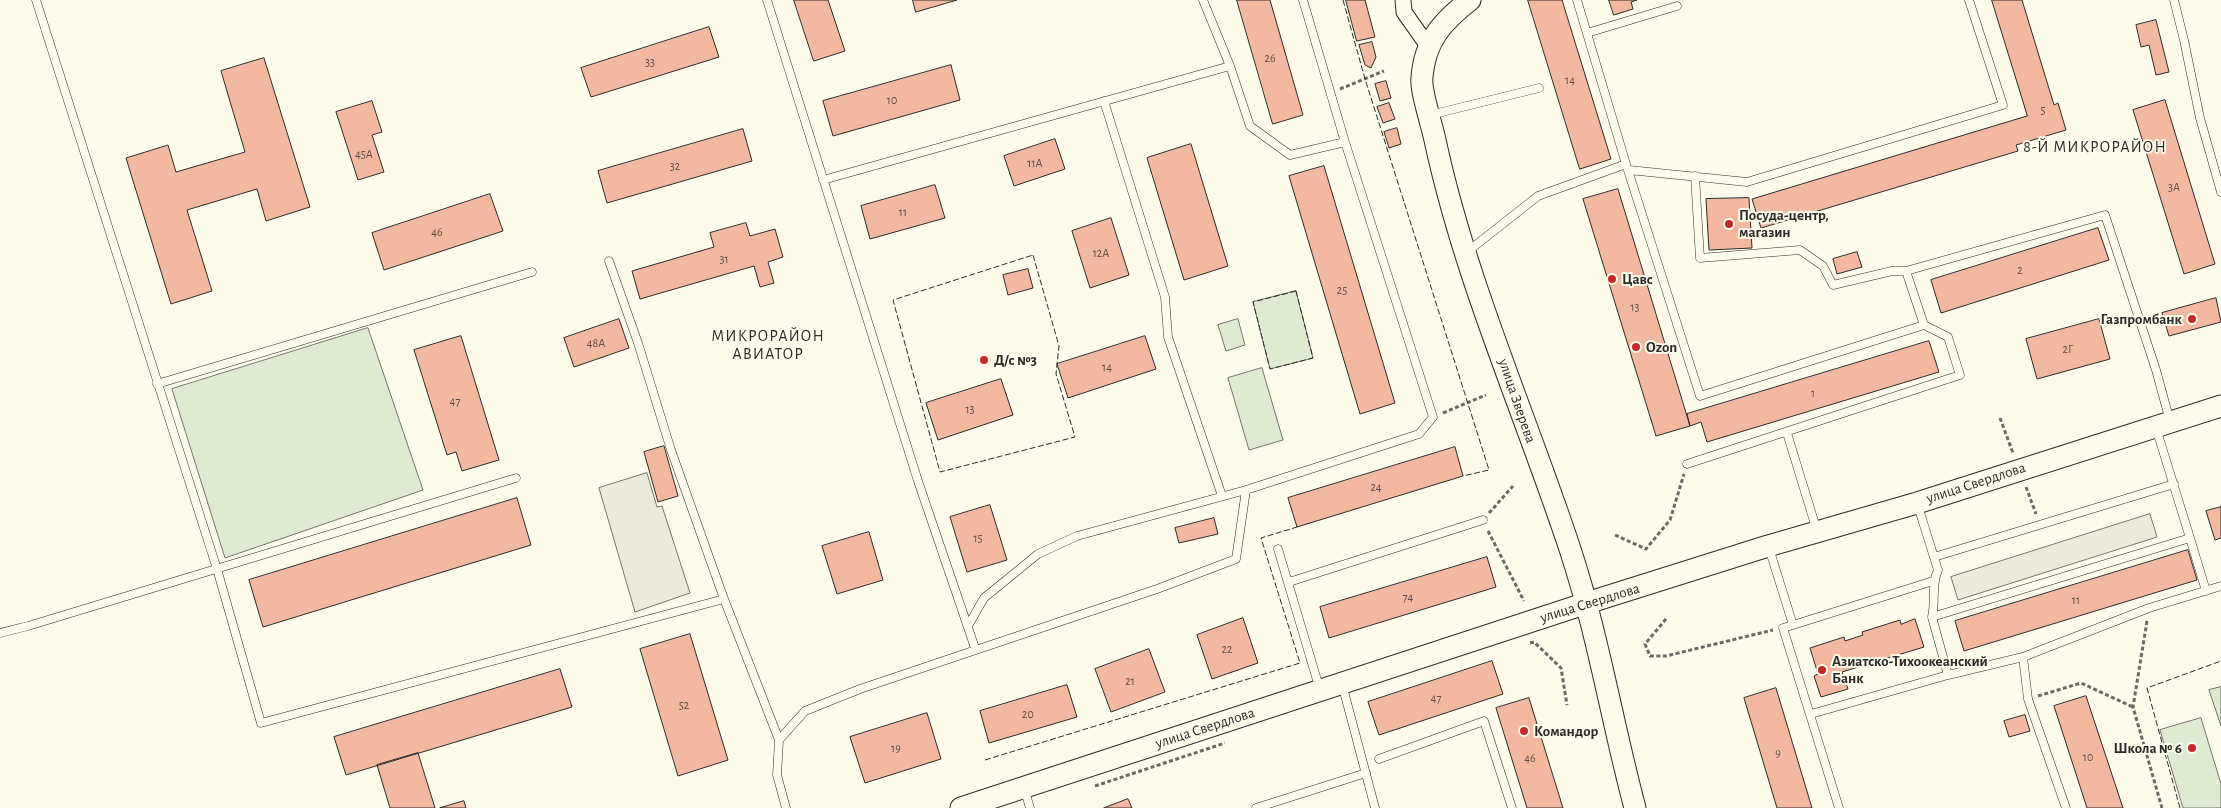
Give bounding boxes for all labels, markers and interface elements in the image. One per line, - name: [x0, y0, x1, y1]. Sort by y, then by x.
- house number: 26: [1264, 51, 1276, 65]
- house number: 33: [645, 55, 655, 69]
- house number: 14: [1565, 73, 1575, 87]
- house number: 10: [887, 93, 897, 107]
- house number: 5: [2040, 103, 2046, 117]
- district label: 8-Й МИКРОРАЙОН: [2021, 137, 2169, 157]
- house number: 45А: [355, 147, 373, 161]
- house number: 11А: [1027, 156, 1043, 170]
- house number: 32: [670, 159, 680, 173]
- house number: 3А: [2168, 180, 2180, 194]
- house number: 11: [899, 205, 907, 219]
- place label: Посуда-центр, магазин: [1739, 206, 1829, 241]
- marker: Посуда-центр, магазин: [1723, 218, 1735, 230]
- house number: 46: [431, 225, 443, 239]
- house number: 12А: [1093, 246, 1109, 260]
- house number: 31: [719, 252, 729, 266]
- house number: 2: [2017, 263, 2023, 277]
- place label: Цавс: [1622, 270, 1653, 288]
- marker: Цавс: [1606, 273, 1618, 285]
- house number: 25: [1337, 283, 1347, 297]
- house number: 13: [1630, 300, 1640, 314]
- place label: Газпромбанк: [2101, 310, 2182, 328]
- marker: Газпромбанк: [2186, 313, 2198, 325]
- district label: МИКРОРАЙОН АВИАТОР: [710, 326, 826, 364]
- house number: 48А: [587, 336, 605, 350]
- place label: Ozon: [1646, 338, 1677, 356]
- marker: Ozon: [1630, 341, 1642, 353]
- house number: 2Г: [2063, 342, 2073, 356]
- place label: Д/с №3: [994, 351, 1037, 369]
- marker: Д/с №3: [978, 354, 990, 366]
- street label: улица Зверева: [1494, 356, 1540, 446]
- house number: 14: [1102, 360, 1112, 374]
- house number: 1: [1811, 386, 1815, 400]
- house number: 47: [450, 394, 460, 408]
- house number: 13: [965, 402, 975, 416]
- street label: улица Свердлова: [1924, 459, 2028, 507]
- house number: 24: [1370, 480, 1382, 494]
- house number: 15: [973, 531, 983, 545]
- street label: улица Свердлова: [1538, 579, 1642, 627]
- house number: 74: [1403, 590, 1413, 604]
- house number: 11: [2072, 593, 2080, 607]
- house number: 22: [1222, 642, 1232, 656]
- place label: Азиатско-Тихоокеанский Банк: [1832, 652, 1988, 687]
- marker: Азиатско-Тихоокеанский Банк: [1816, 664, 1828, 676]
- house number: 21: [1125, 674, 1135, 688]
- house number: 47: [1431, 691, 1441, 705]
- house number: 52: [679, 698, 689, 712]
- street label: улица Свердлова: [1153, 704, 1257, 752]
- house number: 20: [1022, 707, 1034, 721]
- place label: Командор: [1534, 722, 1598, 740]
- marker: Командор: [1518, 725, 1530, 737]
- place label: Школа № 6: [2114, 739, 2182, 757]
- house number: 19: [891, 741, 901, 755]
- marker: Школа № 6: [2186, 742, 2198, 754]
- house number: 9: [1775, 746, 1781, 760]
- house number: 10: [2083, 750, 2093, 764]
- house number: 46: [1524, 751, 1536, 765]

